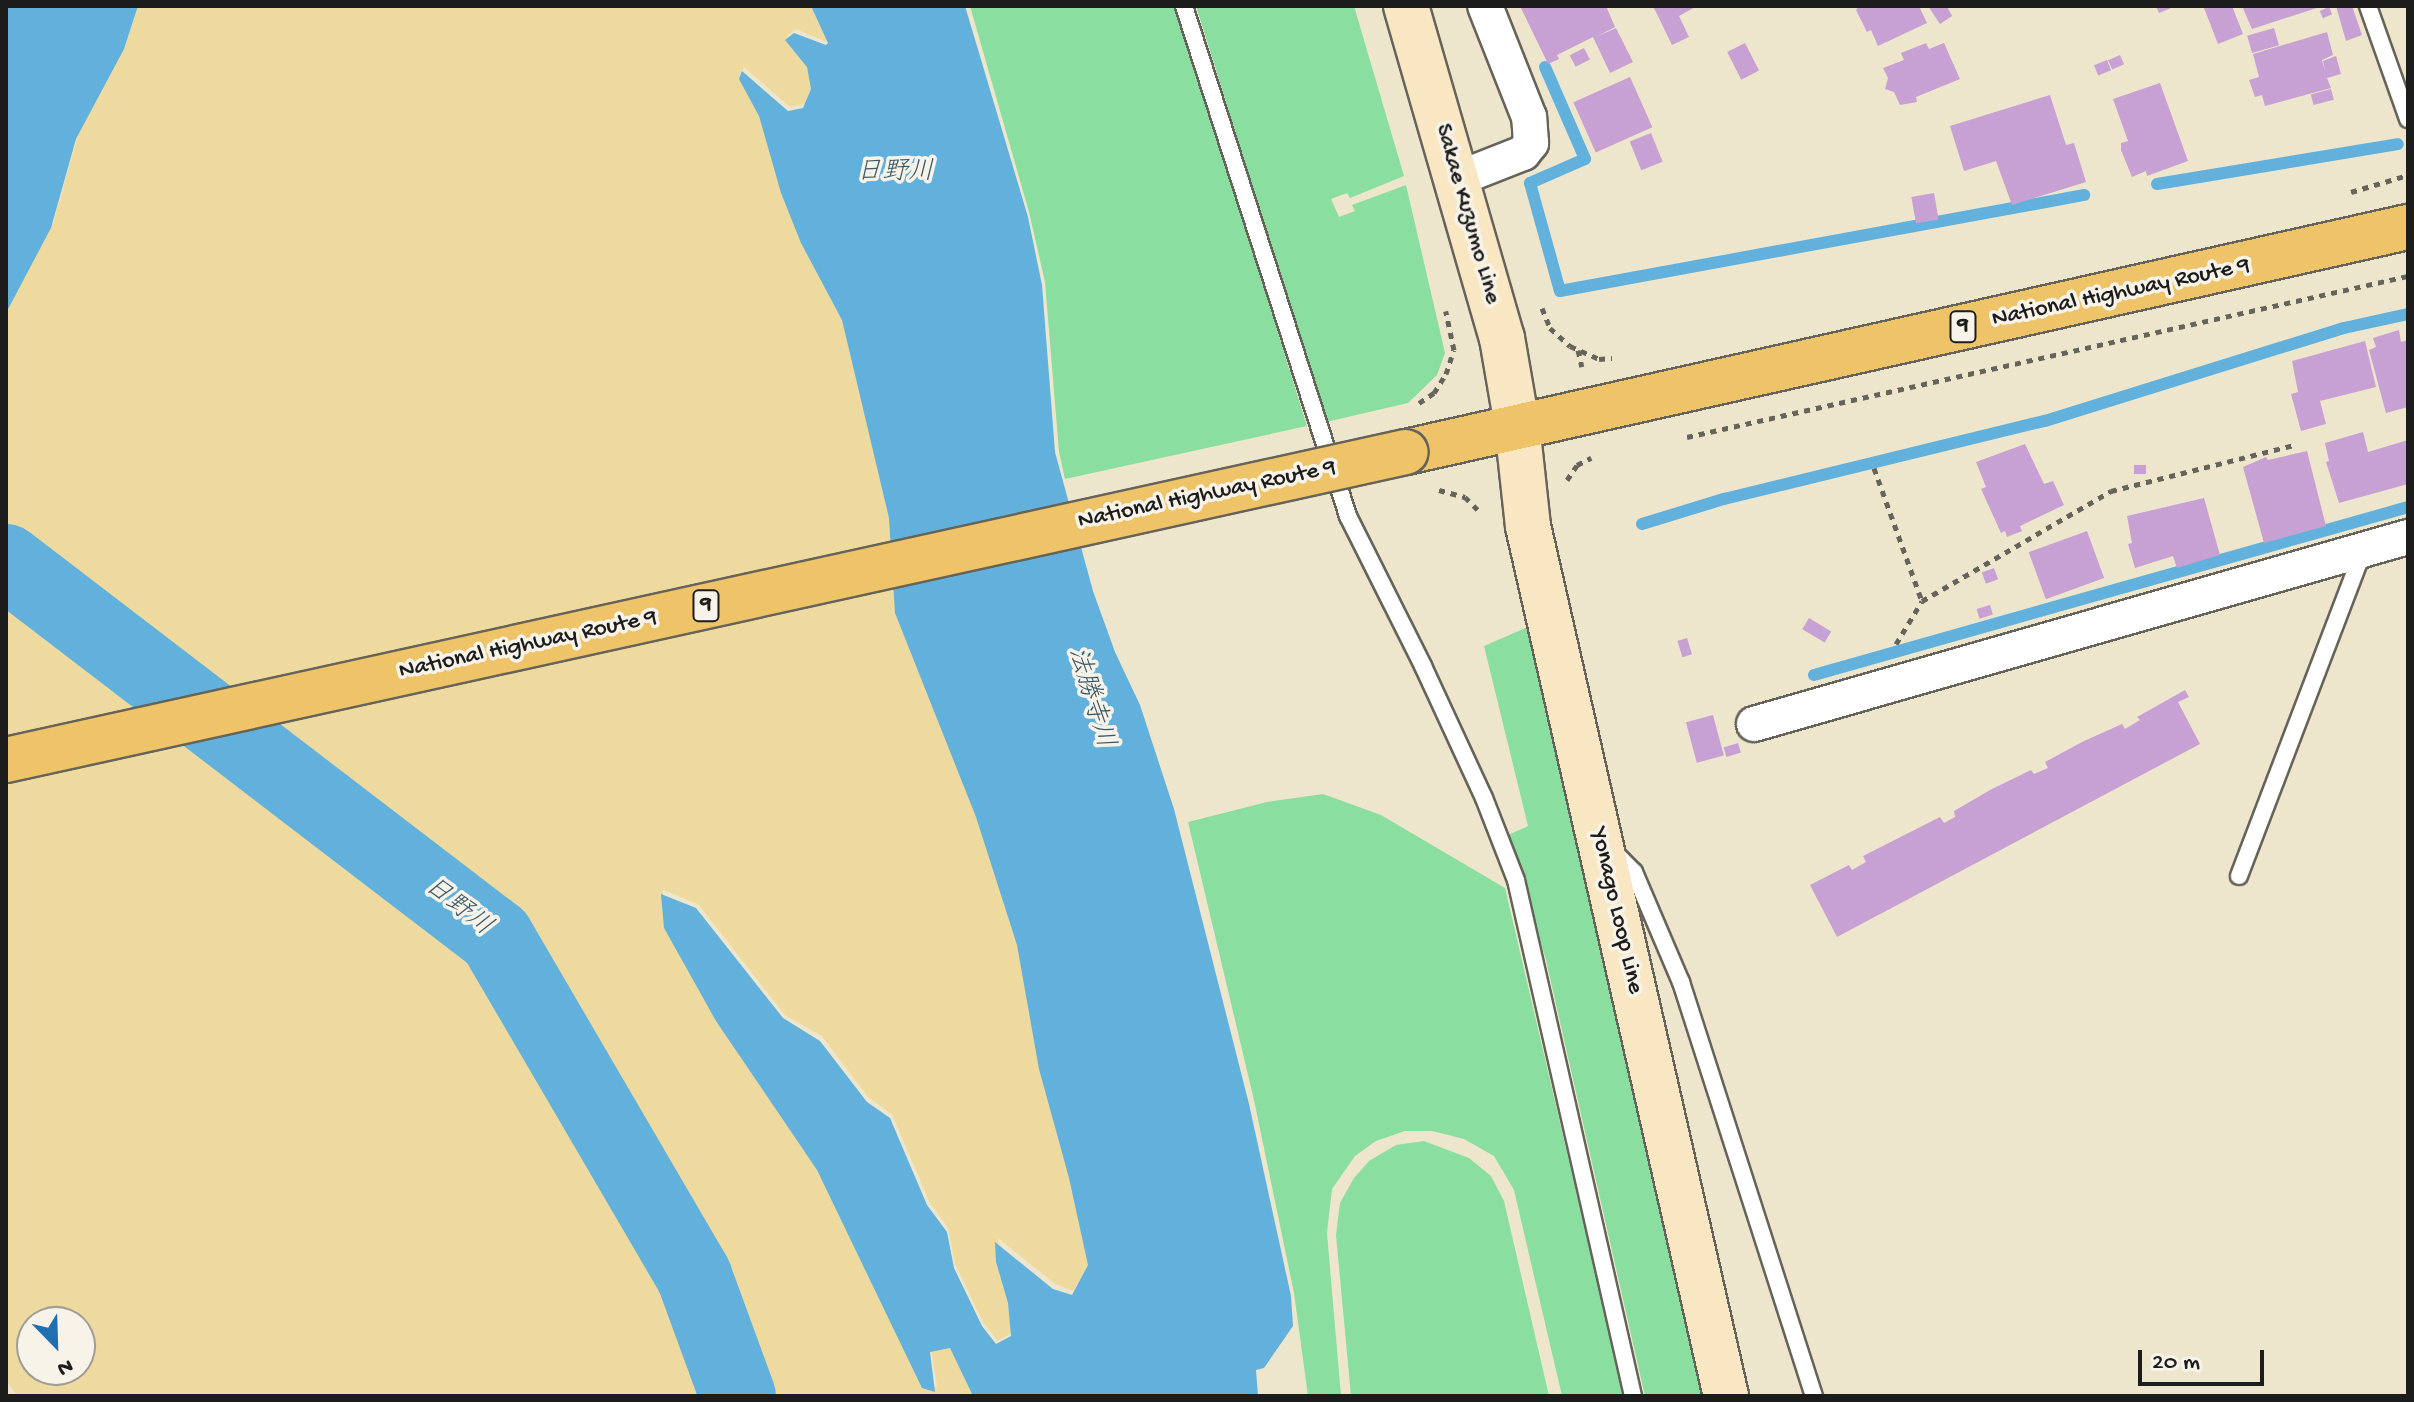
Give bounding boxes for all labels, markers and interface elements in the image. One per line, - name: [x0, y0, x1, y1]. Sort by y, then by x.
- street label: Sakae Kuzumo Line: [1428, 121, 1506, 307]
- water label: 日野川: [856, 158, 934, 190]
- street label: National Highway Route 9: [1989, 252, 2253, 334]
- road number: 9: [1949, 309, 1977, 345]
- street label: National Highway Route 9: [1075, 454, 1339, 536]
- road number: 9: [692, 588, 720, 624]
- street label: National Highway Route 9: [396, 604, 660, 686]
- water label: 法勝寺川: [1059, 644, 1119, 752]
- street label: Yonago Loop Line: [1583, 825, 1649, 997]
- water label: 日野川: [417, 872, 497, 944]
- north arrow: [16, 1306, 96, 1386]
- scale bar: [2142, 1334, 2268, 1384]
- text: 20 m: [2152, 1349, 2200, 1378]
- text: N: [53, 1351, 76, 1381]

